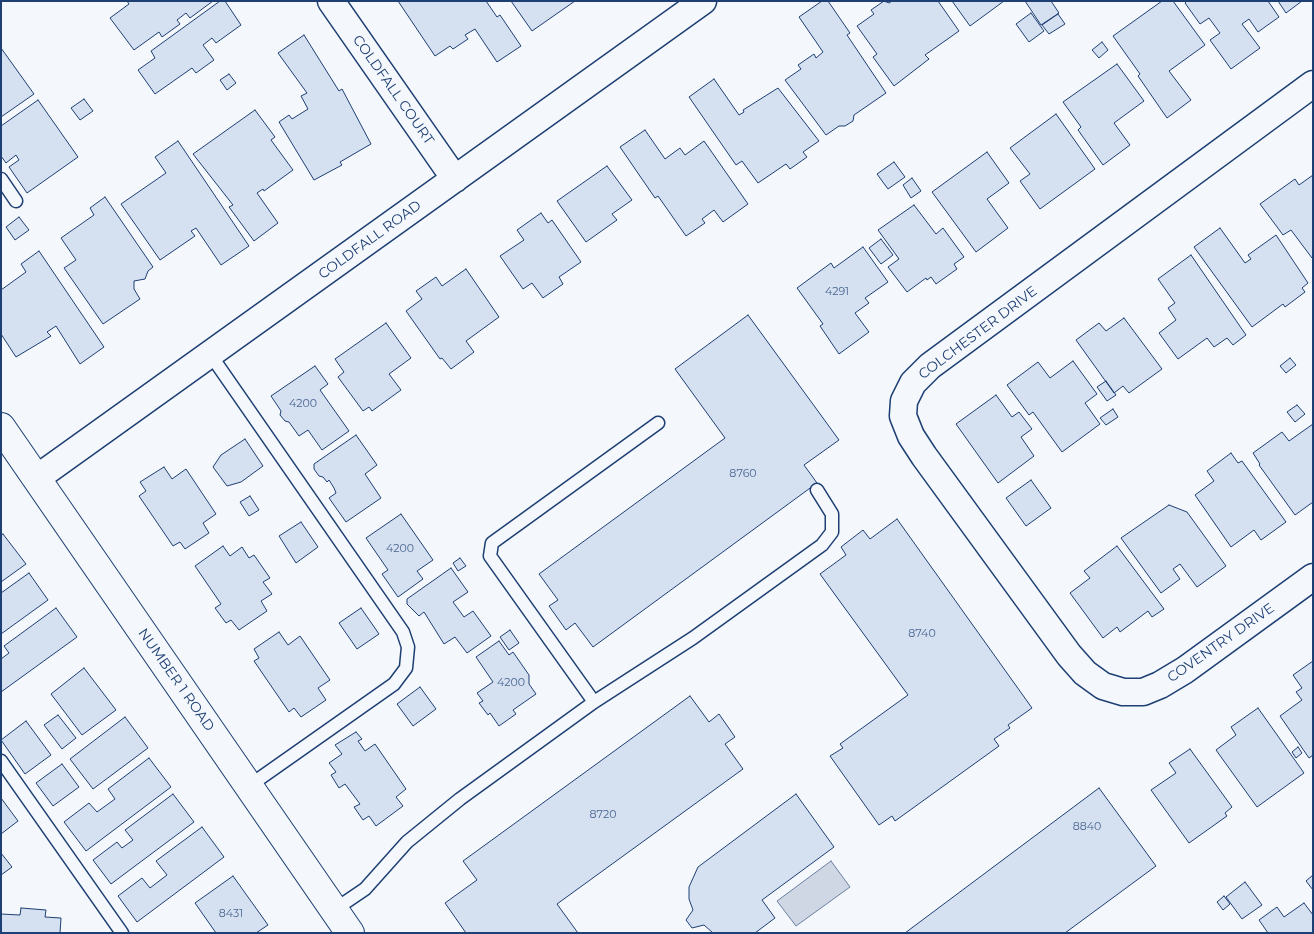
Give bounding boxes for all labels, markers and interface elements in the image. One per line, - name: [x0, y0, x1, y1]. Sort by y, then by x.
- street label: COLDFALL COURT: [349, 32, 437, 148]
- street label: COLDFALL ROAD: [315, 197, 425, 283]
- street label: COLCHESTER DRIVE: [915, 283, 1041, 383]
- house number: 4291: [825, 285, 849, 299]
- house number: 4200: [289, 397, 317, 411]
- house number: 8760: [729, 467, 757, 481]
- house number: 4200: [386, 542, 414, 556]
- street label: COVENTRY DRIVE: [1164, 600, 1278, 686]
- street label: NUMBER 1 ROAD: [134, 625, 218, 735]
- house number: 8740: [908, 627, 936, 641]
- house number: 4200: [497, 676, 525, 690]
- house number: 8720: [589, 808, 617, 822]
- house number: 8840: [1073, 820, 1101, 834]
- house number: 8431: [219, 907, 243, 921]

